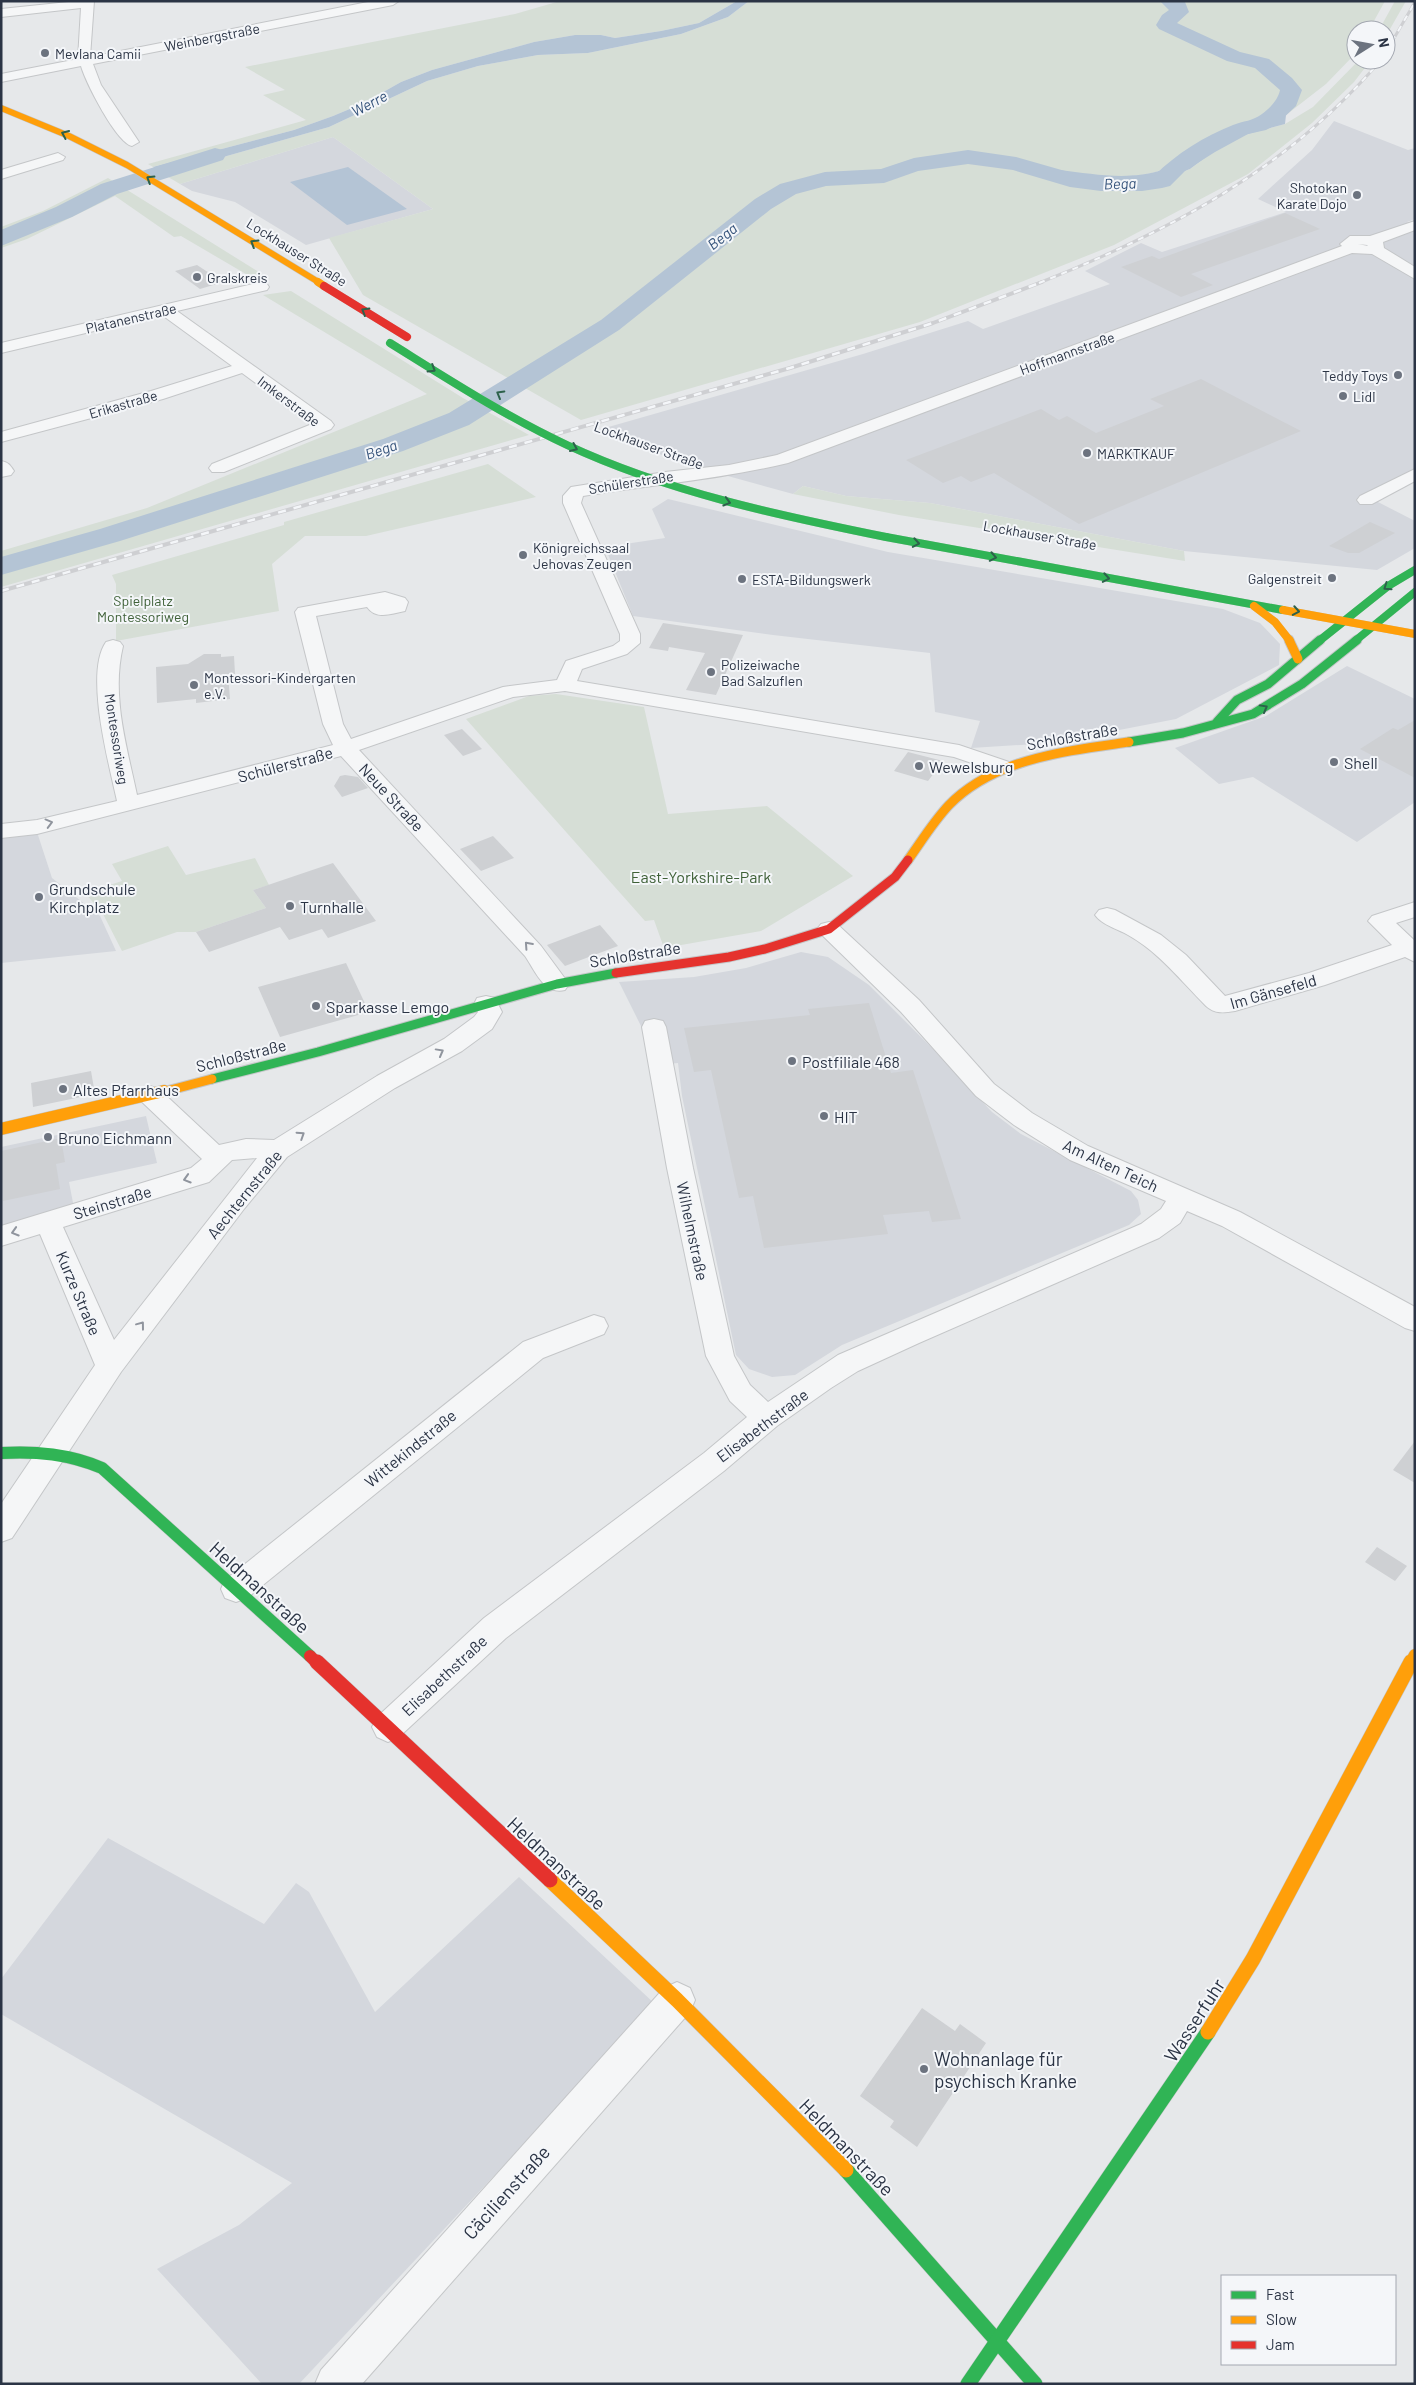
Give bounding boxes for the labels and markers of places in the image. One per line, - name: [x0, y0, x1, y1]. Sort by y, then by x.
- place label: Mevlana Camii: [55, 45, 141, 62]
- marker: Mevlana Camii: [39, 47, 51, 59]
- place label: Shotokan Karate Dojo: [1277, 179, 1347, 212]
- marker: Shotokan Karate Dojo: [1351, 189, 1363, 201]
- place label: Gralskreis: [207, 269, 268, 286]
- marker: Gralskreis: [191, 271, 203, 283]
- place label: Teddy Toys: [1322, 367, 1388, 384]
- marker: Teddy Toys: [1392, 369, 1404, 381]
- place label: Lidl: [1353, 388, 1375, 405]
- marker: Lidl: [1337, 390, 1349, 402]
- place label: MARKTKAUF: [1097, 445, 1175, 462]
- marker: MARKTKAUF: [1081, 447, 1093, 459]
- place label: Königreichssaal Jehovas Zeugen: [533, 539, 632, 572]
- marker: Königreichssaal Jehovas Zeugen: [517, 549, 529, 561]
- place label: Galgenstreit: [1248, 570, 1322, 587]
- place label: ESTA-Bildungswerk: [752, 571, 871, 588]
- marker: Galgenstreit: [1326, 572, 1338, 584]
- marker: ESTA-Bildungswerk: [736, 573, 748, 585]
- place label: Polizeiwache Bad Salzuflen: [721, 656, 803, 689]
- marker: Polizeiwache Bad Salzuflen: [705, 666, 717, 678]
- place label: Montessori-Kindergarten e.V.: [204, 669, 356, 702]
- marker: Montessori-Kindergarten e.V.: [188, 679, 200, 691]
- place label: Shell: [1344, 753, 1378, 772]
- marker: Shell: [1328, 756, 1340, 768]
- place label: Wewelsburg: [929, 757, 1013, 776]
- marker: Wewelsburg: [913, 760, 925, 772]
- place label: Grundschule Kirchplatz: [49, 879, 136, 916]
- marker: Grundschule Kirchplatz: [33, 891, 45, 903]
- place label: Turnhalle: [300, 897, 364, 916]
- marker: Turnhalle: [284, 900, 296, 912]
- place label: Sparkasse Lemgo: [326, 997, 449, 1016]
- marker: Sparkasse Lemgo: [310, 1000, 322, 1012]
- place label: Postfiliale 468: [802, 1052, 900, 1071]
- marker: Postfiliale 468: [786, 1055, 798, 1067]
- place label: Altes Pfarrhaus: [73, 1080, 179, 1099]
- marker: Altes Pfarrhaus: [57, 1083, 69, 1095]
- place label: HIT: [834, 1107, 858, 1126]
- marker: HIT: [818, 1110, 830, 1122]
- place label: Bruno Eichmann: [58, 1128, 172, 1147]
- marker: Bruno Eichmann: [42, 1131, 54, 1143]
- place label: Wohnanlage für psychisch Kranke: [934, 2047, 1077, 2092]
- marker: Wohnanlage für psychisch Kranke: [918, 2063, 930, 2075]

